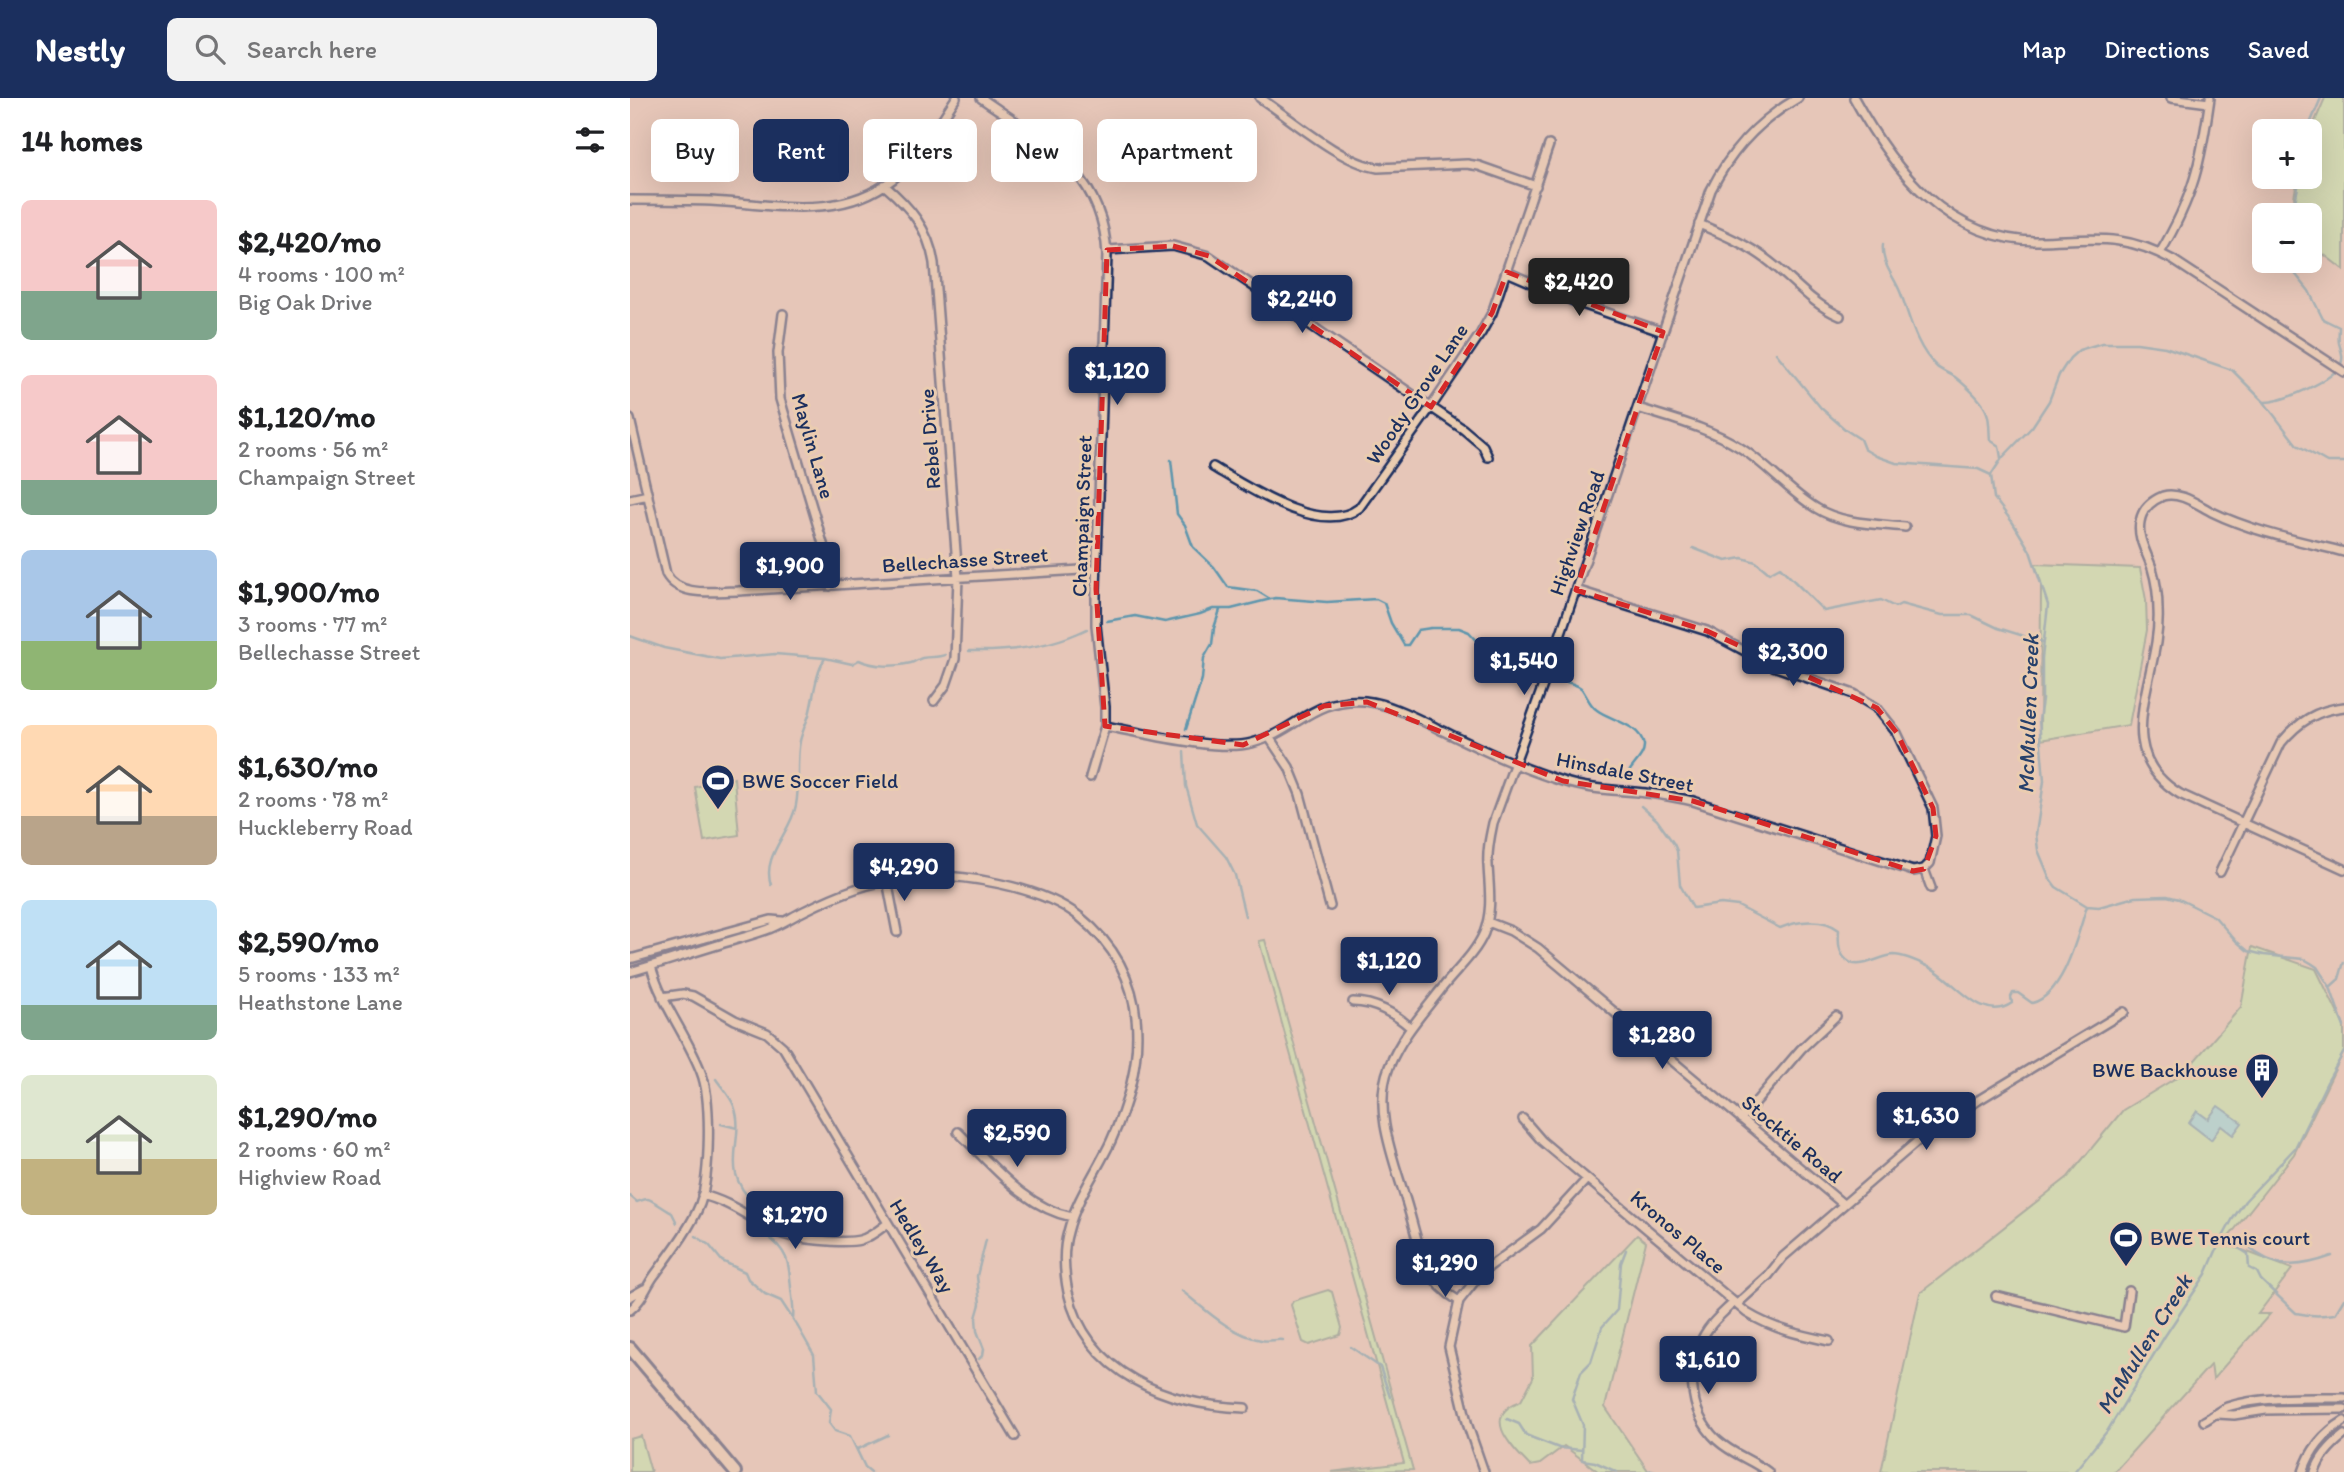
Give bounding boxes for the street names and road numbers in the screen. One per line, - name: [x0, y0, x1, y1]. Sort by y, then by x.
- street label: Woody Grove Lane: [1360, 318, 1473, 469]
- street label: Rebel Drive: [914, 388, 945, 490]
- street label: Maylin Lane: [787, 390, 840, 501]
- street label: Champaign Street: [1066, 434, 1097, 597]
- street label: Highview Road: [1543, 467, 1610, 599]
- street label: Bellechasse Street: [881, 541, 1049, 578]
- street label: Hinsdale Street: [1554, 746, 1696, 797]
- street label: Stocktie Road: [1737, 1089, 1848, 1188]
- street label: Kronos Place: [1626, 1185, 1731, 1279]
- street label: Hedley Way: [885, 1194, 960, 1297]

